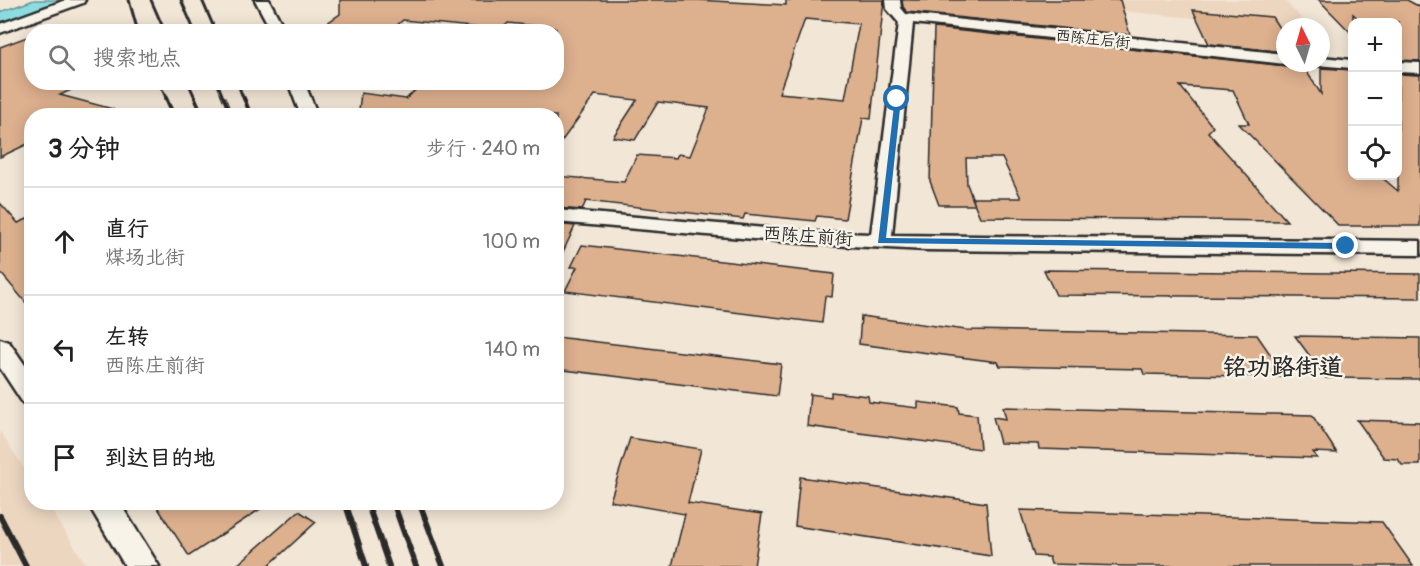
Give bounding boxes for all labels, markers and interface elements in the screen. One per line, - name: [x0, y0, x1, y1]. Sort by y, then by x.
- north arrow: [1276, 18, 1330, 72]
- map controls: [1348, 18, 1402, 180]
- button: +: [1348, 18, 1402, 72]
- search box: [24, 24, 564, 90]
- street label: 西陈庄后街: [1055, 26, 1131, 53]
- icon: search: [45, 41, 78, 74]
- text: 搜索地点: [93, 44, 181, 72]
- button: −: [1348, 72, 1402, 126]
- route start: [883, 85, 909, 111]
- button: locate: [1348, 126, 1402, 180]
- text: 3 分钟: [48, 133, 120, 165]
- text: 步行 · 240 m: [426, 136, 540, 161]
- text: 直行: [105, 215, 149, 243]
- street label: 西陈庄前街: [762, 222, 854, 251]
- icon: ahead: [48, 225, 81, 258]
- text: 100 m: [483, 229, 540, 254]
- route end: [1332, 232, 1358, 258]
- text: 煤场北街: [105, 245, 185, 270]
- text: 左转: [105, 323, 149, 351]
- icon: left: [48, 333, 81, 366]
- text: 140 m: [485, 337, 540, 362]
- text: 西陈庄前街: [105, 353, 205, 378]
- district label: 铭功路街道: [1223, 353, 1343, 382]
- icon: arrive: [48, 441, 81, 474]
- text: 到达目的地: [105, 444, 215, 472]

